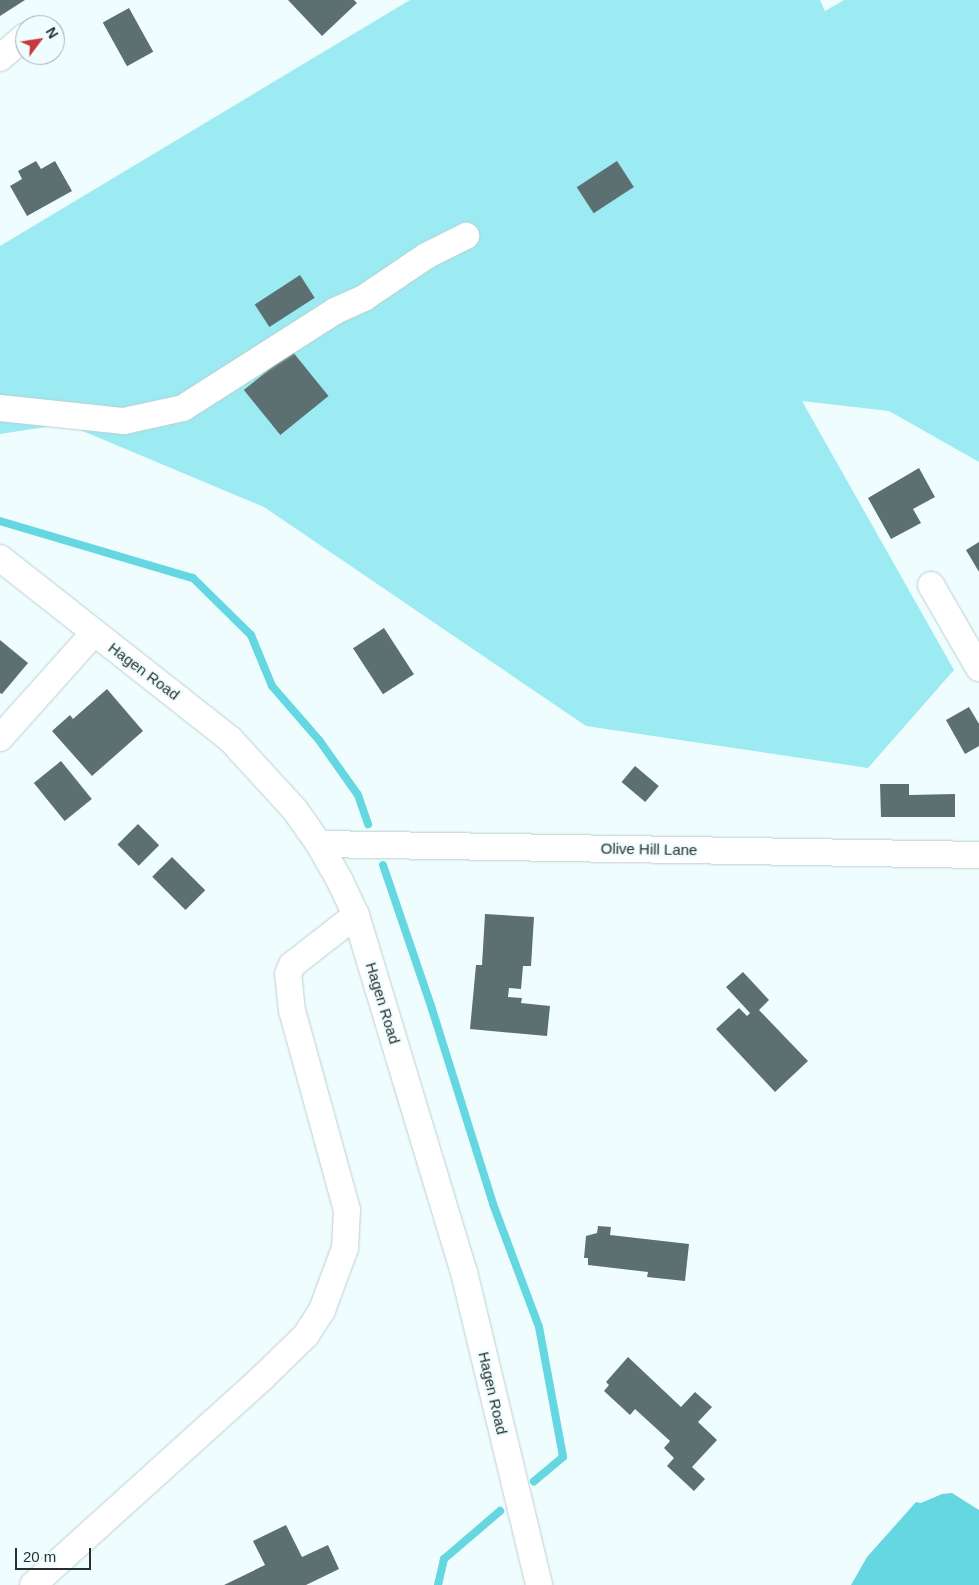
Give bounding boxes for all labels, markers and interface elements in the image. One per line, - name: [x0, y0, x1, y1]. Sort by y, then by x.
- north arrow: [15, 15, 65, 65]
- text: N: [43, 24, 61, 41]
- street label: Hagen Road: [105, 638, 183, 704]
- street label: Olive Hill Lane: [600, 839, 698, 859]
- street label: Hagen Road: [362, 960, 404, 1046]
- street label: Hagen Road: [475, 1350, 511, 1436]
- scale bar: [18, 1538, 94, 1570]
- text: 20 m: [23, 1548, 56, 1565]

